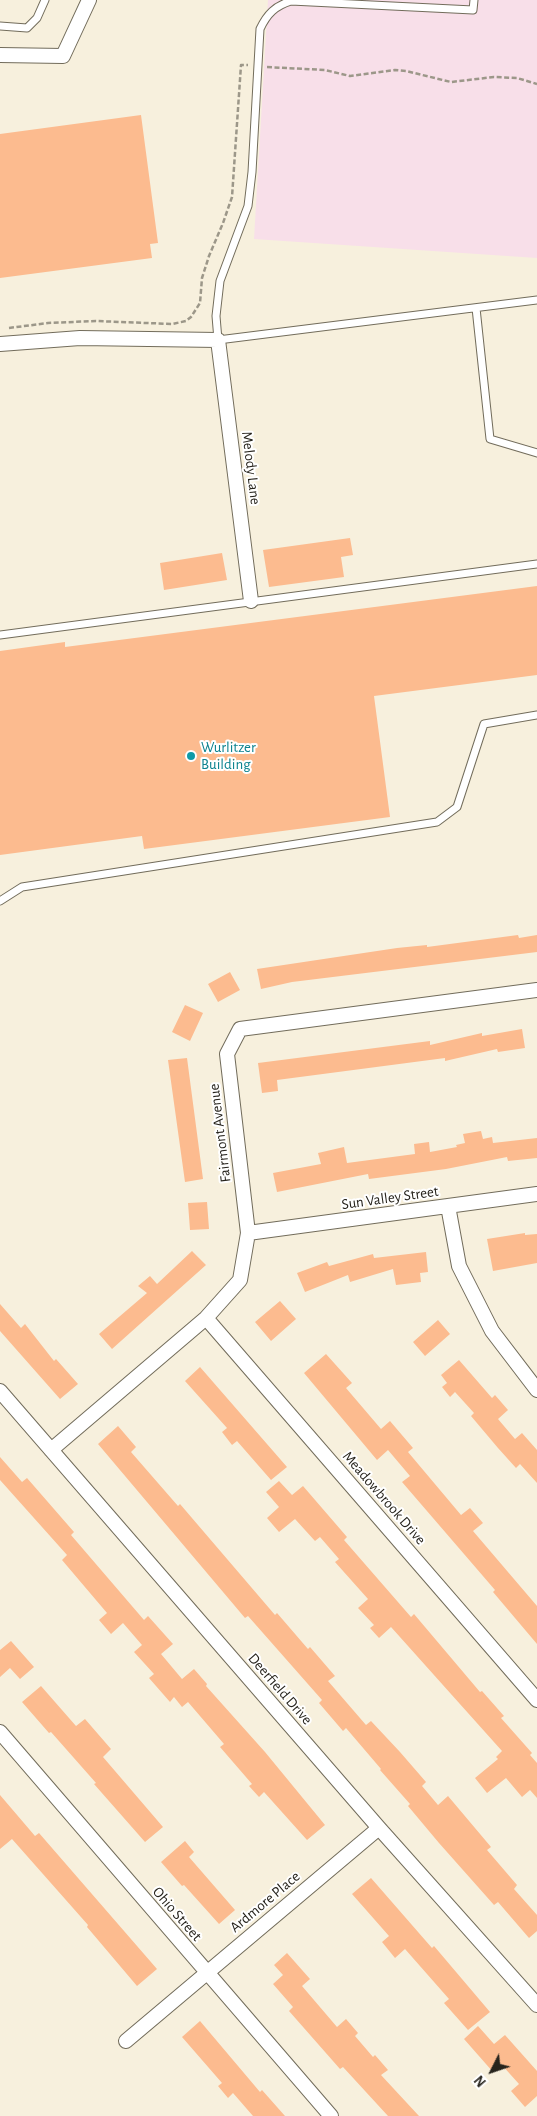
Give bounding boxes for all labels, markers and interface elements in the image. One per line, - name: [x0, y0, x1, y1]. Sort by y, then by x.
- street label: Melody Lane: [238, 430, 264, 506]
- place label: Wurlitzer Building: [201, 738, 256, 773]
- marker: Wurlitzer Building: [185, 750, 197, 762]
- street label: Fairmont Avenue: [205, 1083, 235, 1183]
- street label: Sun Valley Street: [340, 1182, 440, 1214]
- street label: Meadowbrook Drive: [338, 1448, 430, 1548]
- street label: Deerfield Drive: [244, 1650, 316, 1728]
- street label: Ardmore Place: [226, 1868, 304, 1936]
- street label: Ohio Street: [149, 1883, 205, 1945]
- north arrow: [467, 2046, 517, 2096]
- text: N: [472, 2073, 489, 2089]

